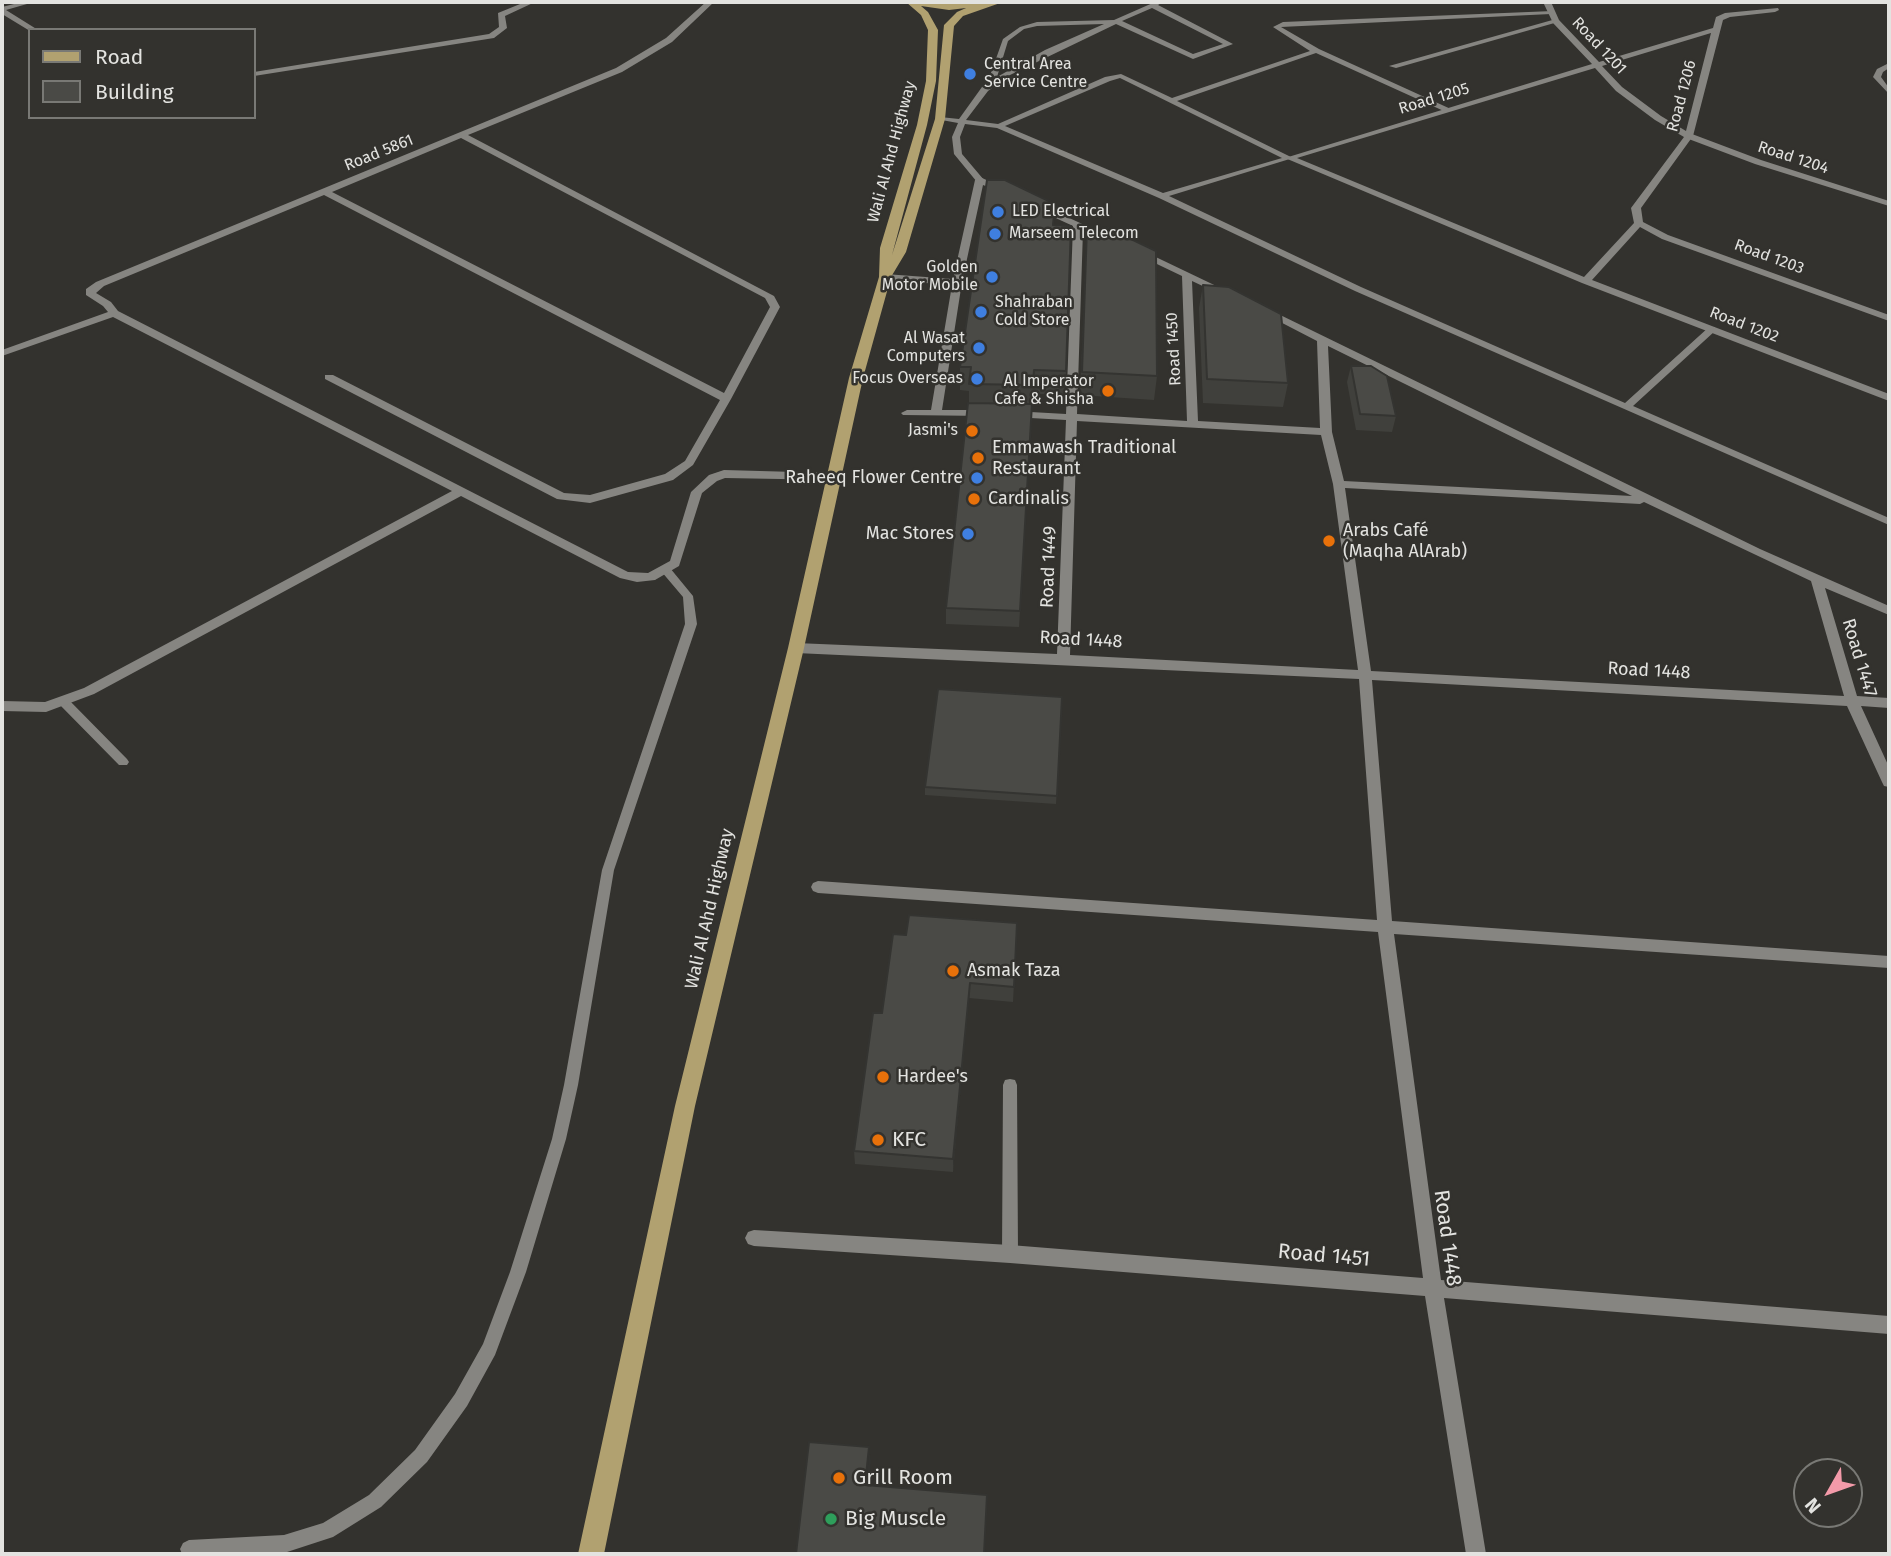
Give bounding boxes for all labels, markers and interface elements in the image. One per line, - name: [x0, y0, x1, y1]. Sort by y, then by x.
- street label: Road 1201: [1568, 13, 1630, 79]
- legend: [28, 28, 256, 119]
- text: Road: [95, 44, 143, 70]
- place label: Central Area Service Centre: [984, 55, 1087, 93]
- street label: Road 1206: [1663, 58, 1701, 134]
- marker: Central Area Service Centre: [962, 66, 978, 82]
- text: Building: [95, 79, 174, 105]
- street label: Wali Al Ahd Highway: [864, 79, 920, 225]
- street label: Road 1205: [1396, 79, 1472, 119]
- street label: Road 5861: [342, 130, 416, 176]
- street label: Road 1204: [1755, 138, 1831, 178]
- place label: LED Electrical: [1012, 202, 1110, 222]
- marker: LED Electrical: [990, 204, 1006, 220]
- place label: Marseem Telecom: [1009, 224, 1139, 244]
- marker: Marseem Telecom: [987, 226, 1003, 242]
- street label: Road 1203: [1732, 236, 1806, 278]
- place label: Golden Motor Mobile: [882, 258, 978, 296]
- marker: Golden Motor Mobile: [984, 269, 1000, 285]
- place label: Shahraban Cold Store: [995, 293, 1073, 331]
- street label: Road 1202: [1707, 303, 1781, 347]
- marker: Shahraban Cold Store: [973, 304, 989, 320]
- street label: Road 1450: [1162, 312, 1186, 386]
- place label: Al Wasat Computers: [887, 329, 965, 367]
- marker: Al Wasat Computers: [971, 340, 987, 356]
- place label: Focus Overseas: [852, 369, 963, 389]
- marker: Focus Overseas: [969, 371, 985, 387]
- place label: Al Imperator Cafe & Shisha: [994, 372, 1094, 410]
- marker: Al Imperator Cafe & Shisha: [1100, 383, 1116, 399]
- place label: Jasmi's: [908, 421, 958, 441]
- marker: Jasmi's: [964, 423, 980, 439]
- place label: Emmawash Traditional Restaurant: [992, 437, 1176, 480]
- marker: Emmawash Traditional Restaurant: [970, 450, 986, 466]
- place label: Raheeq Flower Centre: [785, 467, 963, 489]
- marker: Raheeq Flower Centre: [969, 470, 985, 486]
- place label: Cardinalis: [988, 488, 1069, 510]
- marker: Cardinalis: [966, 491, 982, 507]
- place label: Arabs Café (Maqha AlArab): [1343, 520, 1467, 562]
- place label: Mac Stores: [866, 523, 954, 545]
- street label: Road 1449: [1037, 525, 1061, 609]
- marker: Mac Stores: [960, 526, 976, 542]
- marker: Arabs Café (Maqha AlArab): [1321, 533, 1337, 549]
- street label: Road 1447: [1837, 616, 1881, 700]
- street label: Road 1448: [1039, 627, 1123, 653]
- street label: Road 1448: [1607, 658, 1691, 684]
- street label: Wali Al Ahd Highway: [681, 827, 739, 991]
- place label: Asmak Taza: [967, 960, 1061, 982]
- marker: Asmak Taza: [945, 963, 961, 979]
- place label: Hardee's: [897, 1066, 968, 1088]
- marker: Hardee's: [875, 1069, 891, 1085]
- place label: KFC: [892, 1127, 926, 1153]
- marker: KFC: [870, 1132, 886, 1148]
- street label: Road 1448: [1428, 1188, 1466, 1288]
- street label: Road 1451: [1277, 1239, 1371, 1273]
- north arrow: [1793, 1458, 1863, 1528]
- place label: Grill Room: [853, 1465, 953, 1491]
- marker: Grill Room: [831, 1470, 847, 1486]
- text: N: [1800, 1493, 1826, 1518]
- place label: Big Muscle: [845, 1506, 946, 1532]
- marker: Big Muscle: [823, 1511, 839, 1527]

